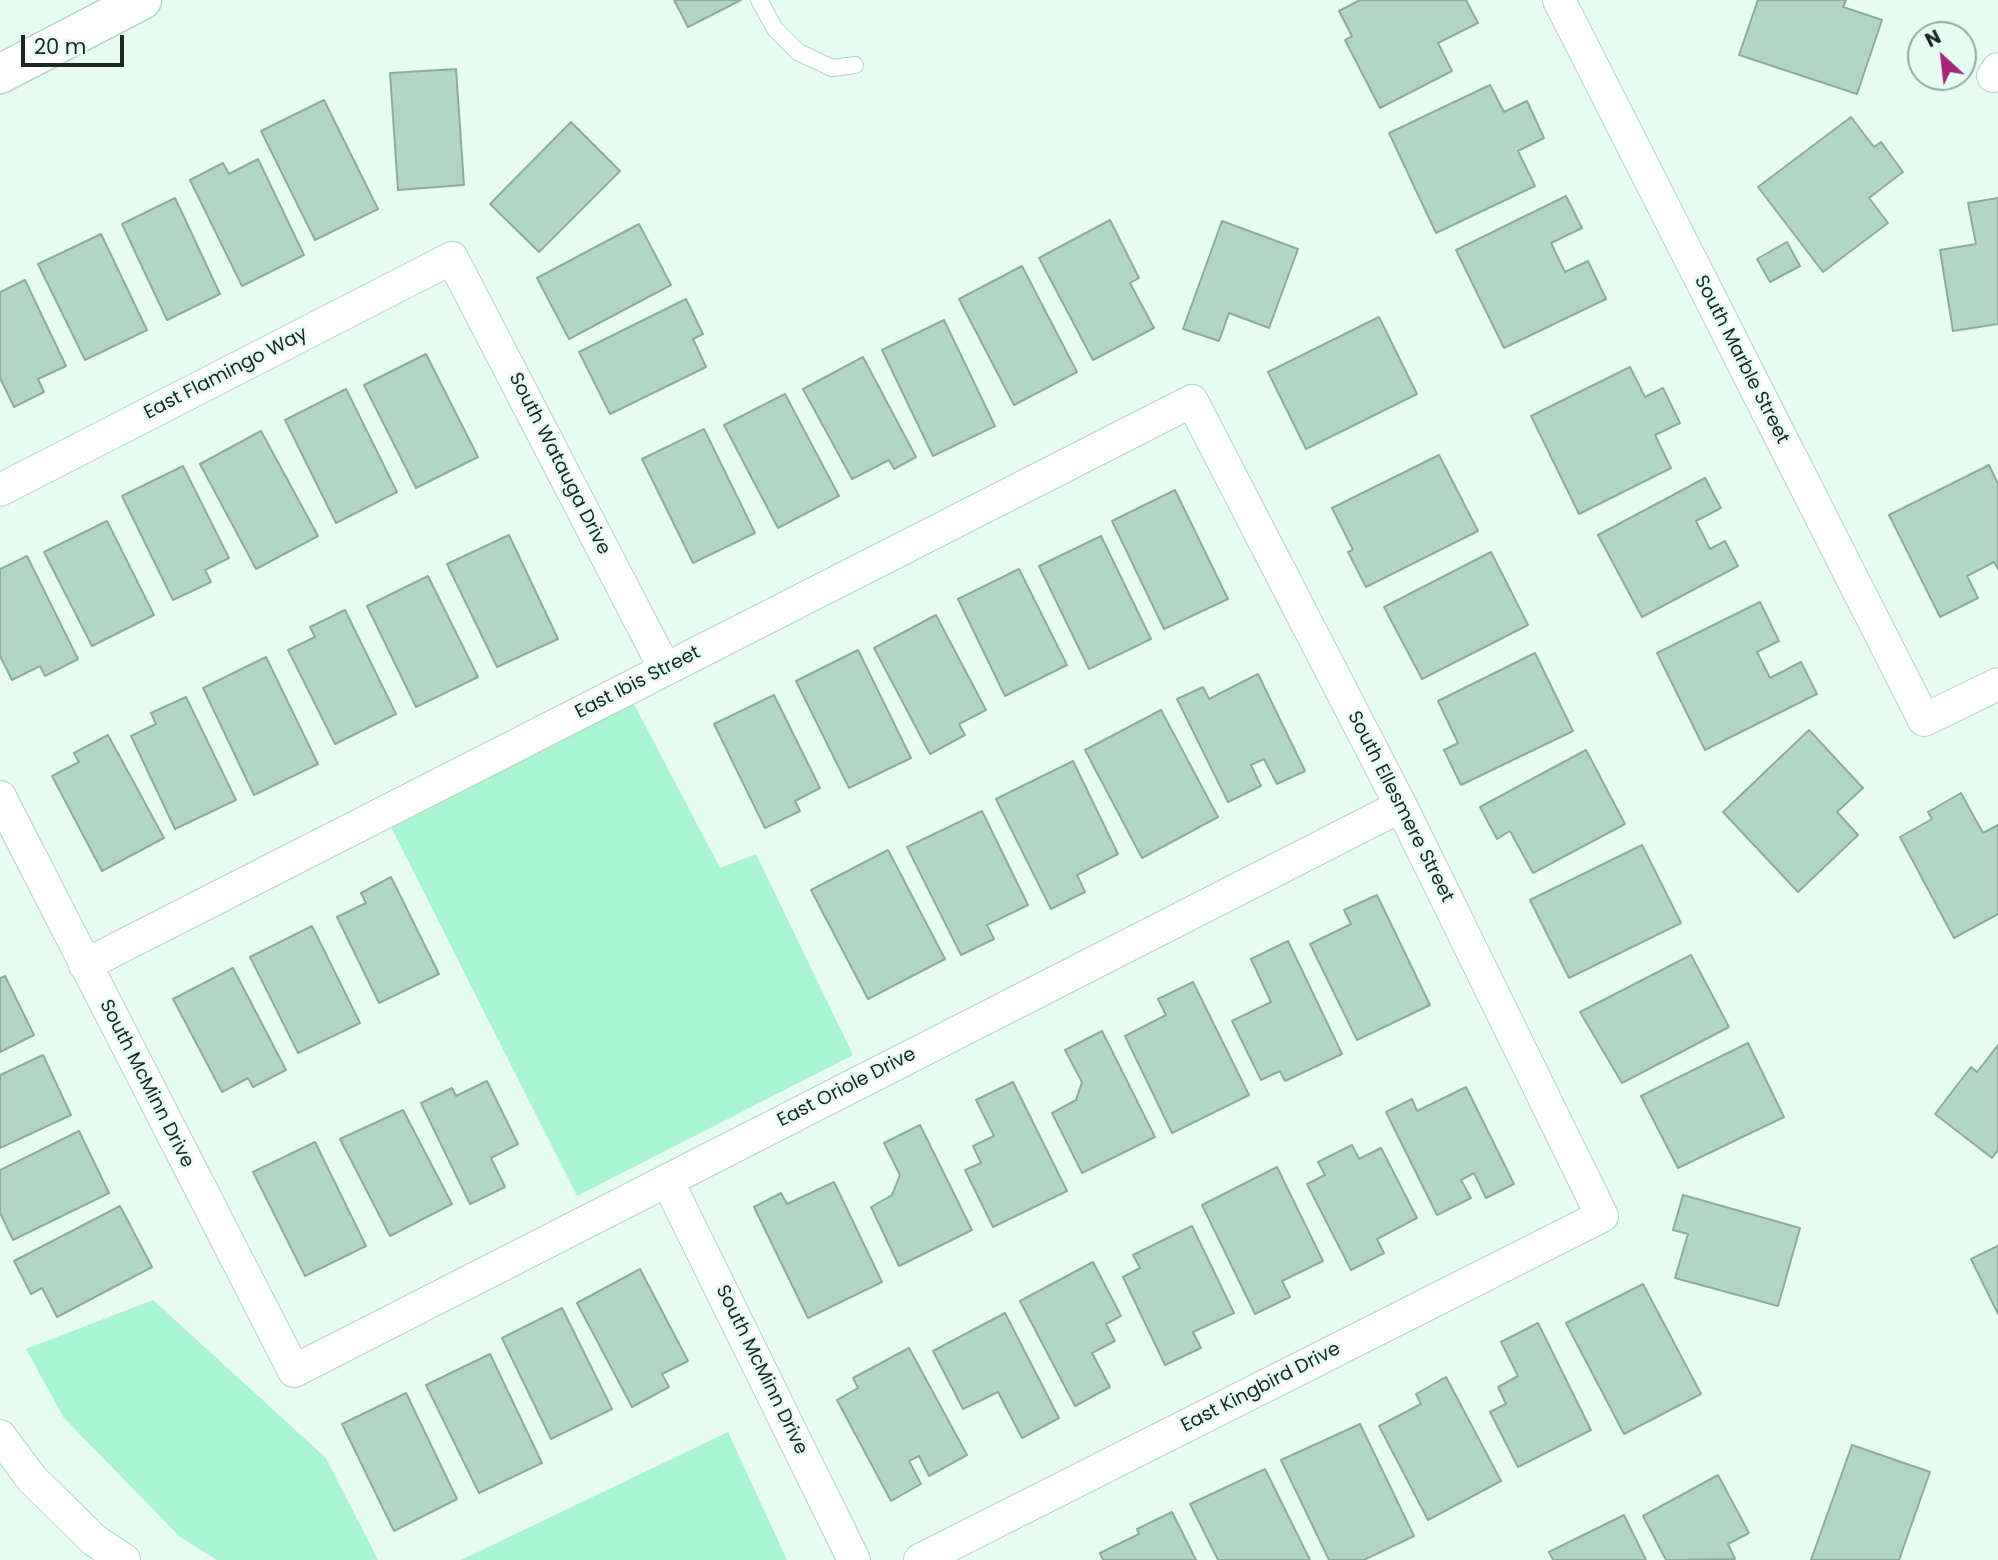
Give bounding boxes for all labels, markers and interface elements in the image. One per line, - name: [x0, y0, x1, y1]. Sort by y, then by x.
- scale bar: [24, 21, 128, 65]
- north arrow: [1907, 21, 1977, 91]
- text: N: [1921, 23, 1946, 54]
- text: 20 m: [34, 32, 87, 61]
- street label: South Marble Street: [1689, 272, 1793, 448]
- street label: East Flamingo Way: [141, 323, 311, 425]
- street label: South Watauga Drive: [503, 369, 615, 559]
- street label: East Ibis Street: [572, 642, 704, 724]
- street label: South Ellesmere Street: [1342, 708, 1458, 906]
- street label: South McMinn Drive: [94, 996, 198, 1172]
- street label: East Oriole Drive: [774, 1043, 920, 1133]
- street label: South McMinn Drive: [710, 1282, 812, 1458]
- street label: East Kingbird Drive: [1178, 1338, 1344, 1438]

